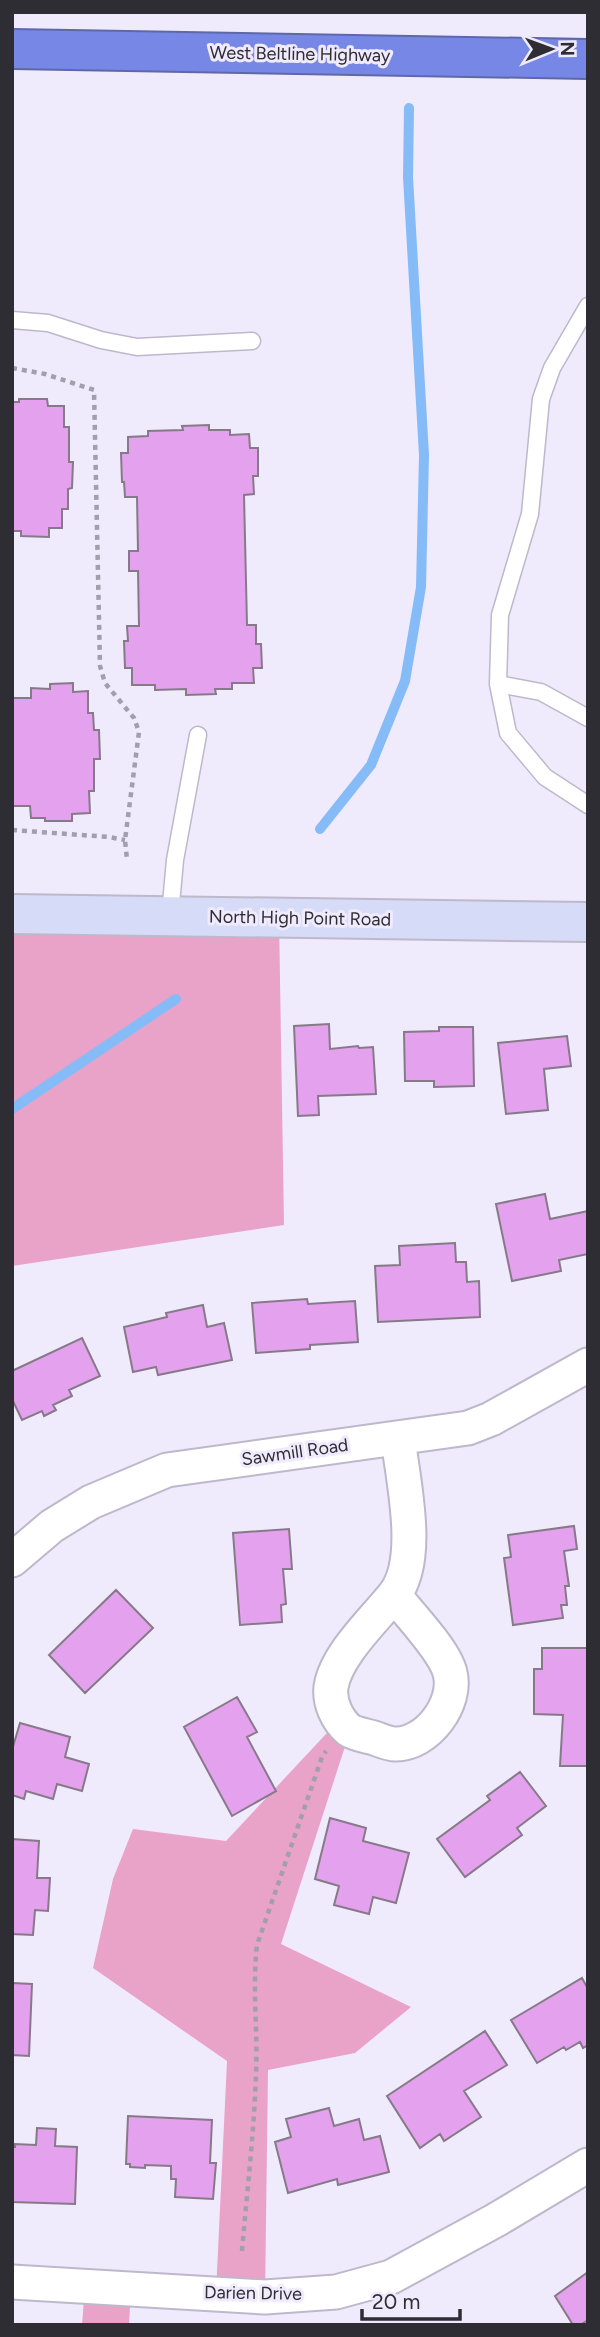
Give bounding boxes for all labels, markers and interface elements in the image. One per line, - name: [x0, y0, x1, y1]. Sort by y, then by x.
- north arrow: [516, 14, 586, 84]
- street label: West Beltline Highway: [209, 41, 391, 67]
- text: N: [556, 41, 579, 56]
- street label: North High Point Road: [209, 905, 391, 931]
- street label: Sawmill Road: [240, 1434, 350, 1470]
- scale bar: [362, 2278, 460, 2322]
- street label: Darien Drive: [204, 2281, 302, 2305]
- text: 20 m: [372, 2289, 420, 2314]

